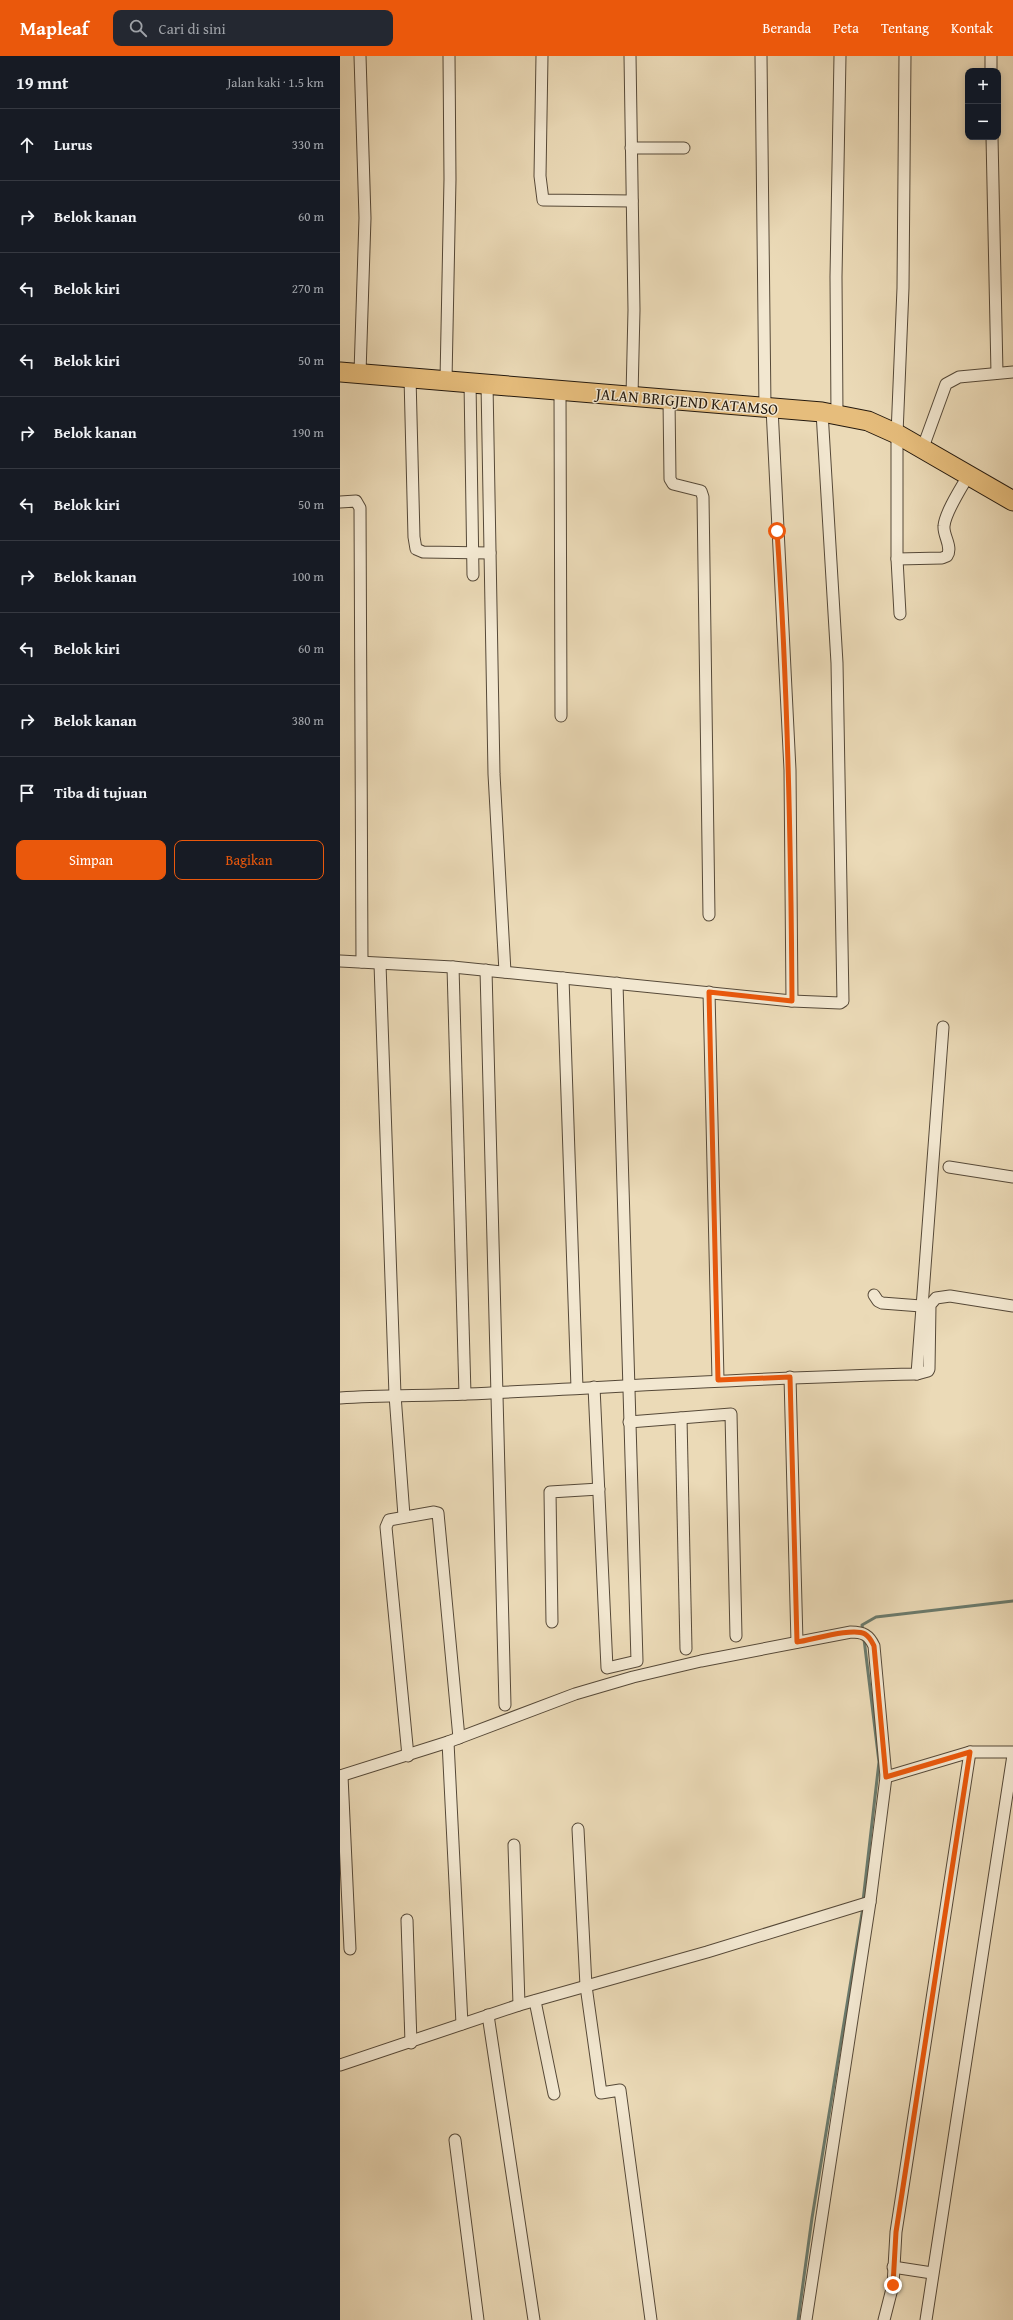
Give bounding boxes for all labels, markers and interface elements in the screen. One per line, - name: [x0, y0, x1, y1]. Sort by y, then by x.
- search box: [113, 10, 393, 46]
- text: Mapleaf: [20, 14, 89, 42]
- icon: search: [127, 17, 149, 39]
- text: Cari di sini: [159, 18, 226, 39]
- text: Beranda: [763, 18, 811, 38]
- text: Peta: [833, 18, 859, 38]
- text: Tentang: [881, 18, 929, 38]
- text: Kontak: [951, 18, 993, 38]
- map controls: [965, 68, 1001, 140]
- button: +: [965, 68, 1001, 104]
- text: 19 mnt: [16, 70, 68, 95]
- text: Jalan kaki · 1.5 km: [227, 73, 324, 92]
- button: −: [965, 104, 1001, 140]
- icon: ahead: [16, 134, 38, 156]
- text: Lurus: [54, 134, 92, 155]
- text: 330 m: [292, 135, 324, 154]
- icon: right: [16, 206, 38, 228]
- text: Belok kanan: [54, 206, 137, 227]
- text: 60 m: [298, 207, 324, 226]
- icon: left: [16, 278, 38, 300]
- text: Belok kiri: [54, 278, 120, 299]
- text: 270 m: [292, 279, 324, 298]
- icon: left: [16, 350, 38, 372]
- text: Belok kiri: [54, 350, 120, 371]
- text: 50 m: [298, 351, 324, 370]
- street label: JALAN BRIGJEND KATAMSO: [593, 381, 779, 421]
- icon: right: [16, 422, 38, 444]
- text: Belok kanan: [54, 422, 137, 443]
- text: 190 m: [292, 423, 324, 442]
- icon: left: [16, 494, 38, 516]
- text: Belok kiri: [54, 494, 120, 515]
- text: 50 m: [298, 495, 324, 514]
- route start: [768, 522, 786, 540]
- icon: right: [16, 566, 38, 588]
- text: Belok kanan: [54, 566, 137, 587]
- text: 100 m: [292, 567, 324, 586]
- icon: left: [16, 638, 38, 660]
- text: Belok kiri: [54, 638, 120, 659]
- text: 60 m: [298, 639, 324, 658]
- icon: right: [16, 710, 38, 732]
- text: Belok kanan: [54, 710, 137, 731]
- text: 380 m: [292, 711, 324, 730]
- icon: arrive: [16, 782, 38, 804]
- text: Tiba di tujuan: [54, 782, 147, 803]
- button: Simpan: [16, 840, 166, 880]
- button: Bagikan: [174, 840, 324, 880]
- route end: [884, 2276, 902, 2294]

